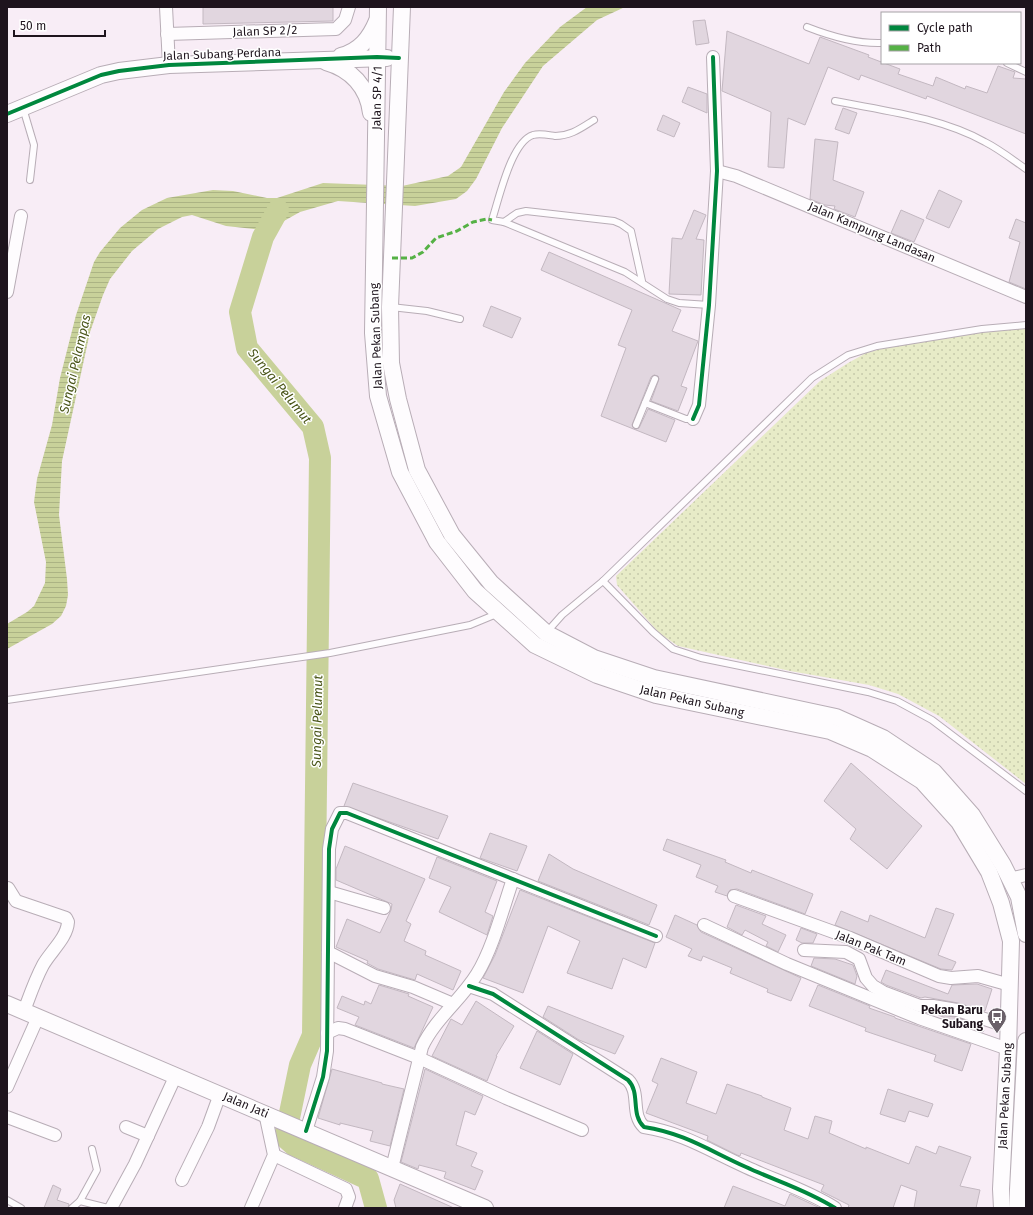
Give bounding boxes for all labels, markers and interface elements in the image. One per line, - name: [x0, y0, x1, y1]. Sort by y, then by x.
- scale bar: [14, 12, 105, 38]
- legend: [881, 12, 1021, 64]
- text: 50 m: [20, 19, 46, 33]
- text: Cycle path: [917, 21, 973, 35]
- street label: Jalan SP 2/2: [232, 23, 298, 39]
- text: Path: [917, 41, 941, 55]
- street label: Jalan Subang Perdana: [163, 45, 281, 63]
- street label: Jalan SP 4/1: [369, 66, 385, 130]
- street label: Jalan Kampung Landasan: [806, 199, 938, 265]
- street label: Jalan Pekan Subang: [367, 282, 385, 389]
- water label: Sungai Pelampas: [56, 313, 94, 416]
- water label: Sungai Pelumut: [245, 345, 315, 427]
- water label: Sungai Pelumut: [309, 674, 325, 768]
- street label: Jalan Pekan Subang: [639, 682, 746, 720]
- street label: Jalan Pak Tam: [834, 927, 908, 969]
- place label: Pekan Baru Subang: [921, 1003, 983, 1031]
- bus stop icon: Pekan Baru Subang: [986, 1006, 1008, 1034]
- street label: Jalan Pekan Subang: [995, 1042, 1015, 1150]
- street label: Jalan Jati: [221, 1089, 271, 1121]

